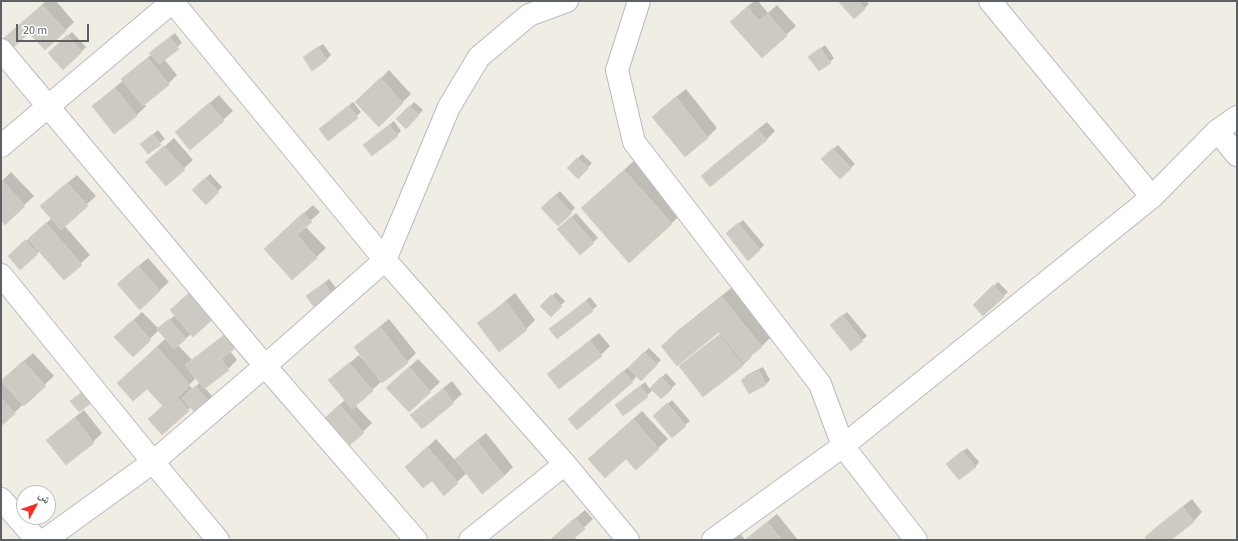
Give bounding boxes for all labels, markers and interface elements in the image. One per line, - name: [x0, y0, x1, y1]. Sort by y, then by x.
- scale bar: [18, 16, 91, 42]
- text: 20 m: [23, 22, 47, 39]
- north arrow: [16, 485, 56, 525]
- text: ش: [35, 488, 54, 507]

